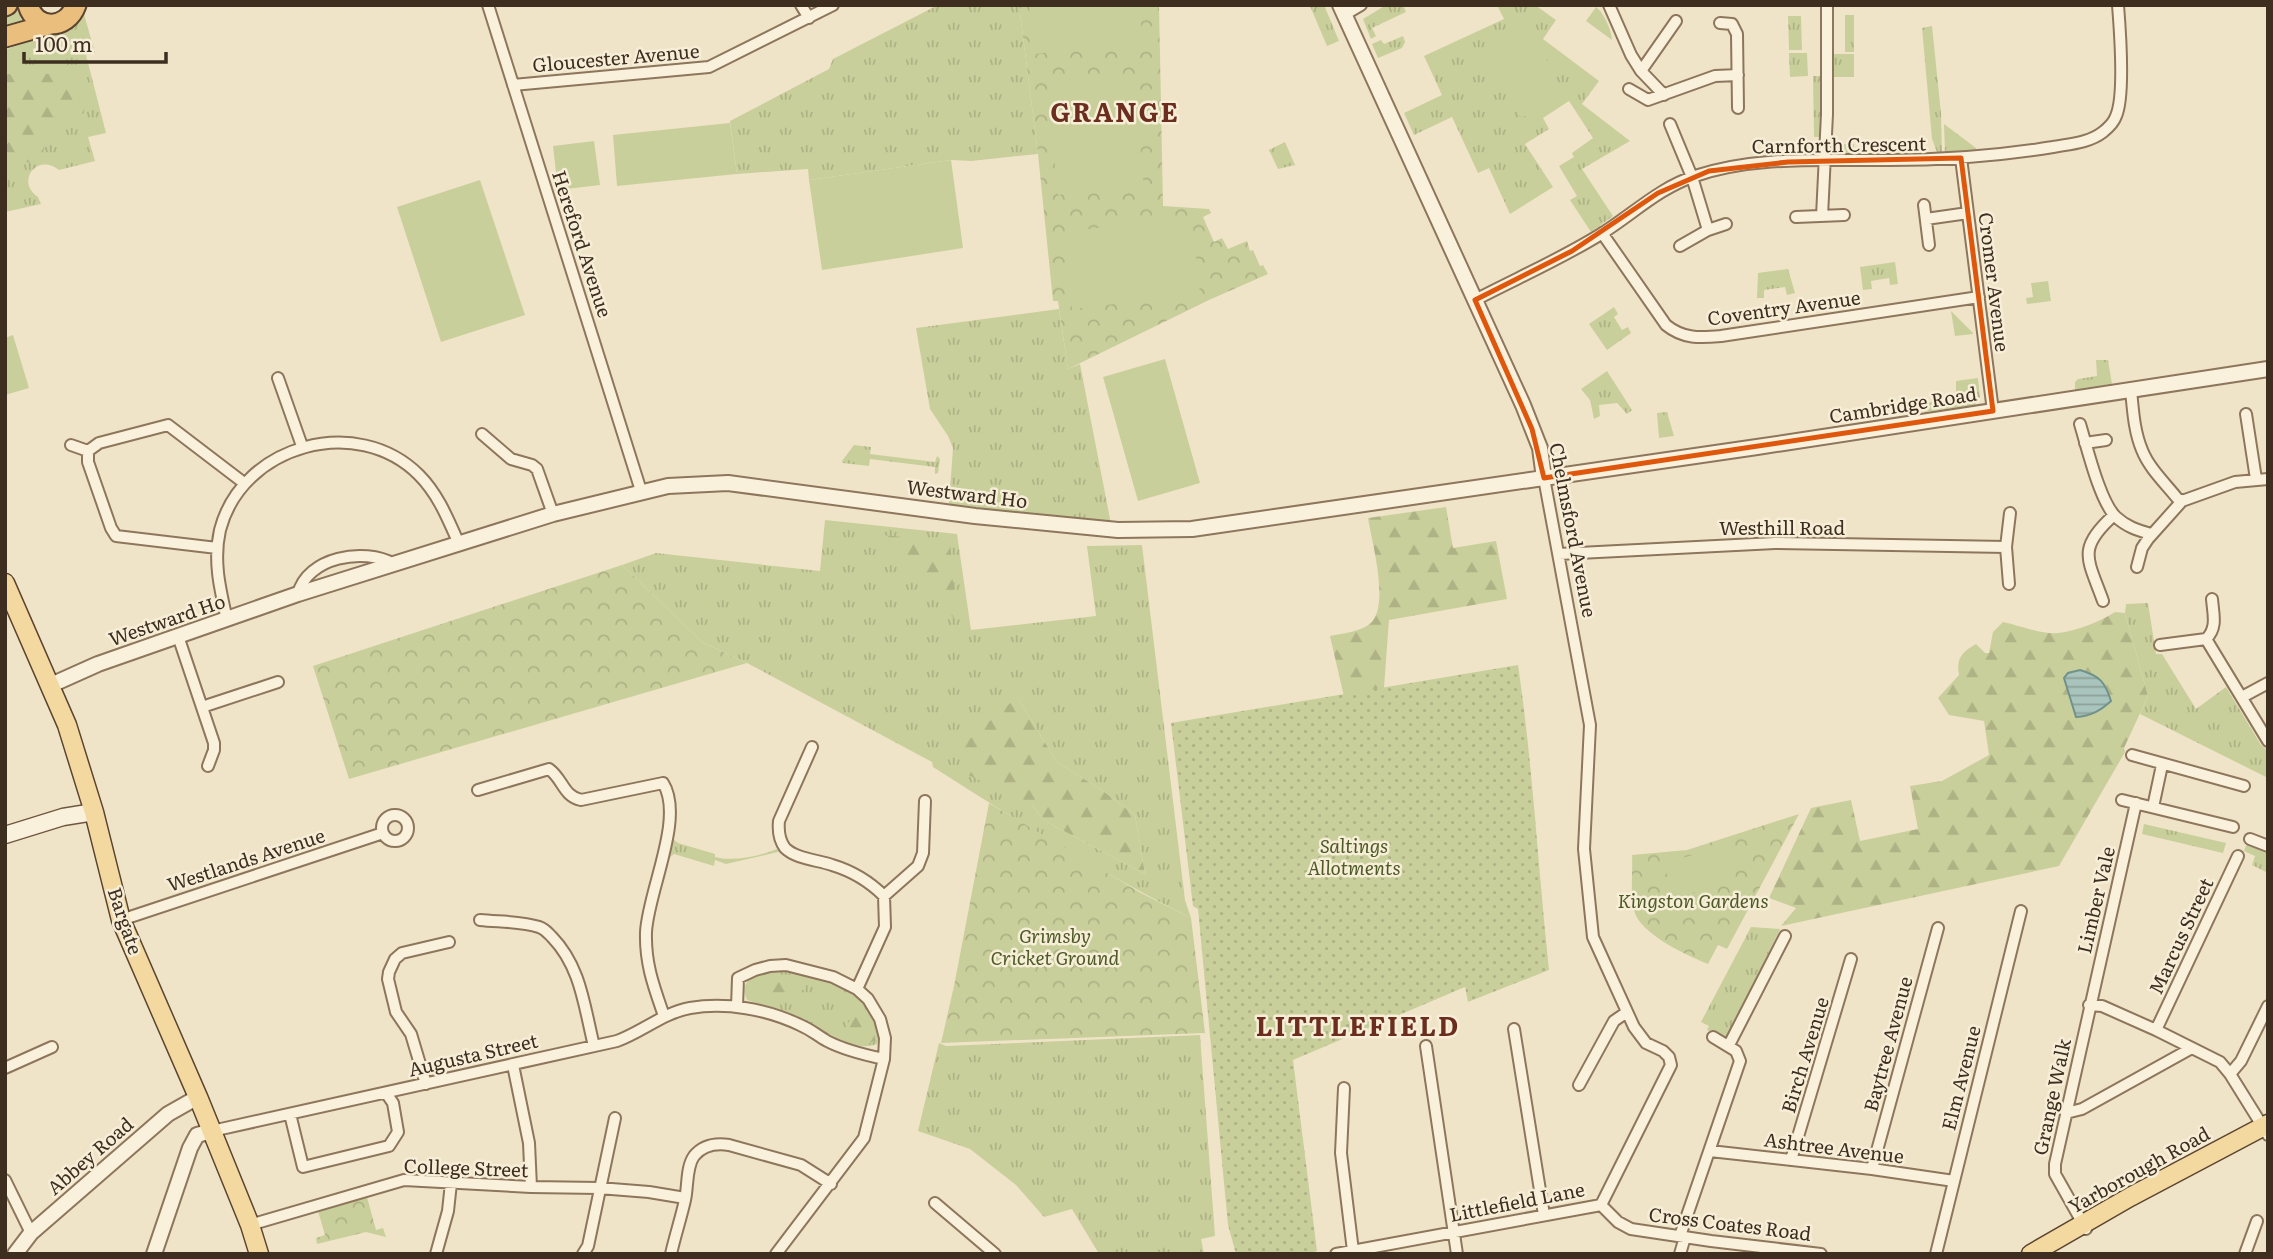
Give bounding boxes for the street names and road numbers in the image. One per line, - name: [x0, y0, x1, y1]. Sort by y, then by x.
- street label: Gloucester Avenue: [531, 36, 701, 78]
- street label: Carnforth Crescent: [1751, 128, 1927, 160]
- street label: Hereford Avenue: [546, 167, 620, 321]
- street label: Cromer Avenue: [1973, 210, 2017, 353]
- street label: Coventry Avenue: [1706, 282, 1862, 332]
- street label: Cambridge Road: [1827, 378, 1979, 430]
- street label: Chelmsford Avenue: [1543, 440, 1605, 620]
- street label: Westward Ho: [905, 472, 1029, 514]
- street label: Westhill Road: [1719, 513, 1845, 541]
- street label: Westward Ho: [105, 586, 229, 652]
- street label: Westlands Avenue: [163, 820, 328, 898]
- street label: Limber Vale: [2069, 843, 2121, 956]
- street label: Marcus Street: [2141, 872, 2219, 999]
- street label: Bargate: [101, 883, 150, 958]
- street label: Baytree Avenue: [1856, 973, 1919, 1114]
- street label: Birch Avenue: [1773, 993, 1835, 1116]
- street label: Elm Avenue: [1933, 1022, 1987, 1133]
- street label: Augusta Street: [405, 1025, 541, 1083]
- street label: Grange Walk: [2025, 1036, 2077, 1158]
- street label: Abbey Road: [40, 1110, 139, 1201]
- street label: Yarborough Road: [2063, 1118, 2215, 1220]
- street label: Ashtree Avenue: [1763, 1125, 1906, 1170]
- street label: College Street: [403, 1151, 529, 1183]
- street label: Littlefield Lane: [1447, 1174, 1587, 1228]
- street label: Cross Coates Road: [1647, 1199, 1813, 1247]

